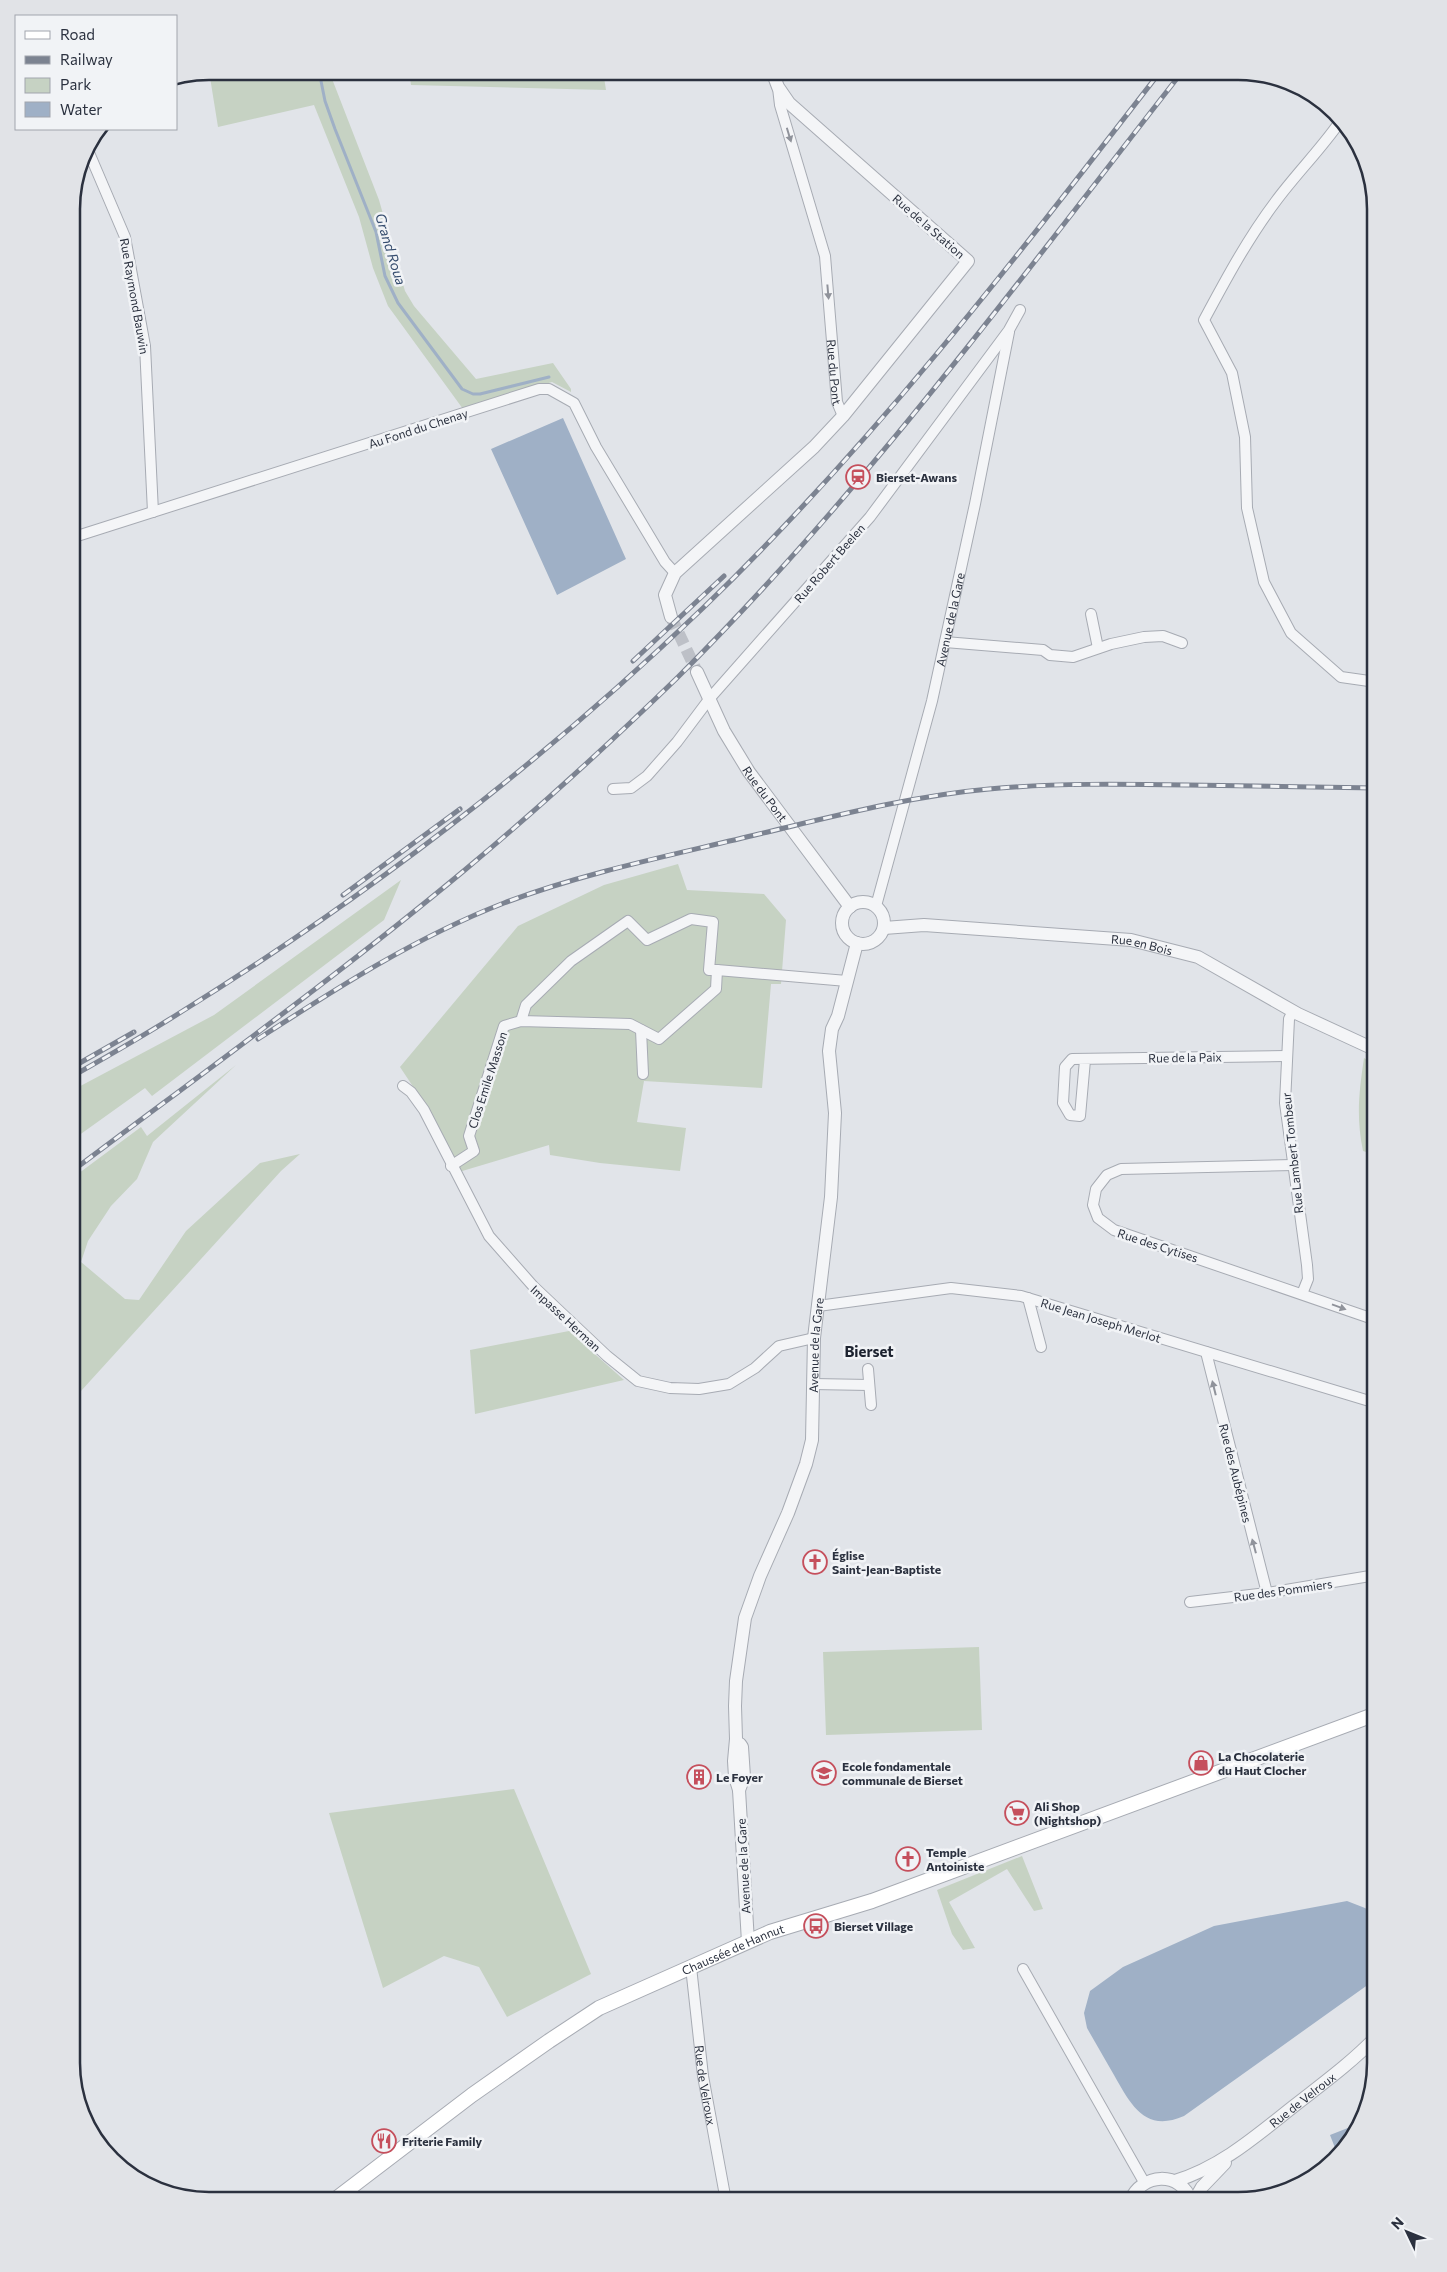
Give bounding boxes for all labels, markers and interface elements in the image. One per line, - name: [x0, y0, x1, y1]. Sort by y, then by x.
- legend: [15, 15, 178, 130]
- text: Road: [60, 25, 95, 43]
- text: Railway: [60, 50, 113, 68]
- text: Park: [60, 75, 91, 93]
- text: Water: [60, 100, 102, 118]
- one-way arrow: [785, 127, 793, 142]
- street label: Rue de la Station: [890, 191, 968, 261]
- water label: Grand Roua: [372, 211, 410, 287]
- street label: Rue Raymond Bauwin: [118, 237, 152, 355]
- one-way arrow: [824, 284, 832, 300]
- street label: Rue du Pont: [825, 339, 845, 407]
- street label: Au Fond du Chenay: [367, 405, 469, 451]
- station icon: Bierset-Awans: [845, 464, 871, 490]
- place label: Bierset-Awans: [876, 470, 957, 484]
- street label: Rue Robert Beelen: [791, 521, 867, 605]
- street label: Avenue de la Gare: [933, 571, 967, 668]
- street label: Rue du Pont: [740, 763, 791, 824]
- street label: Rue en Bois: [1111, 932, 1174, 957]
- street label: Clos Emile Masson: [465, 1030, 509, 1130]
- street label: Rue de la Paix: [1148, 1049, 1223, 1065]
- street label: Rue Lambert Tombeur: [1279, 1092, 1305, 1214]
- street label: Rue des Cytises: [1116, 1225, 1200, 1265]
- street label: Impasse Herman: [528, 1282, 604, 1354]
- street label: Rue Jean Joseph Merlot: [1039, 1295, 1163, 1346]
- street label: Avenue de la Gare: [806, 1297, 826, 1393]
- one-way arrow: [1332, 1303, 1347, 1311]
- district label: Bierset: [844, 1342, 894, 1360]
- one-way arrow: [1210, 1381, 1218, 1396]
- street label: Rue des Aubépines: [1217, 1422, 1255, 1524]
- one-way arrow: [1250, 1538, 1258, 1553]
- place label: Église Saint-Jean-Baptiste: [832, 1548, 941, 1577]
- church icon: Église Saint-Jean-Baptiste: [802, 1549, 828, 1575]
- street label: Rue des Pommiers: [1233, 1576, 1333, 1604]
- place label: La Chocolaterie du Haut Clocher: [1218, 1749, 1306, 1777]
- shop icon: La Chocolaterie du Haut Clocher: [1188, 1750, 1214, 1776]
- place label: Ecole fondamentale communale de Bierset: [842, 1759, 963, 1787]
- school or university icon: Ecole fondamentale communale de Bierset: [811, 1760, 837, 1786]
- building icon: Le Foyer: [686, 1764, 712, 1790]
- place label: Le Foyer: [716, 1770, 763, 1784]
- place label: Ali Shop (Nightshop): [1034, 1799, 1101, 1827]
- supermarket icon: Ali Shop (Nightshop): [1004, 1800, 1030, 1826]
- street label: Avenue de la Gare: [734, 1818, 752, 1914]
- place label: Temple Antoiniste: [926, 1845, 984, 1873]
- church icon: Temple Antoiniste: [895, 1846, 921, 1872]
- bus stop icon: Bierset Village: [803, 1913, 829, 1939]
- place label: Bierset Village: [834, 1919, 913, 1933]
- street label: Chaussée de Hannut: [679, 1921, 786, 1977]
- street label: Rue de Velroux: [693, 2044, 719, 2127]
- street label: Rue de Velroux: [1266, 2069, 1339, 2130]
- restaurant icon: Friterie Family: [371, 2128, 397, 2154]
- place label: Friterie Family: [402, 2134, 482, 2148]
- north arrow: [1382, 2207, 1432, 2257]
- text: N: [1387, 2213, 1407, 2232]

